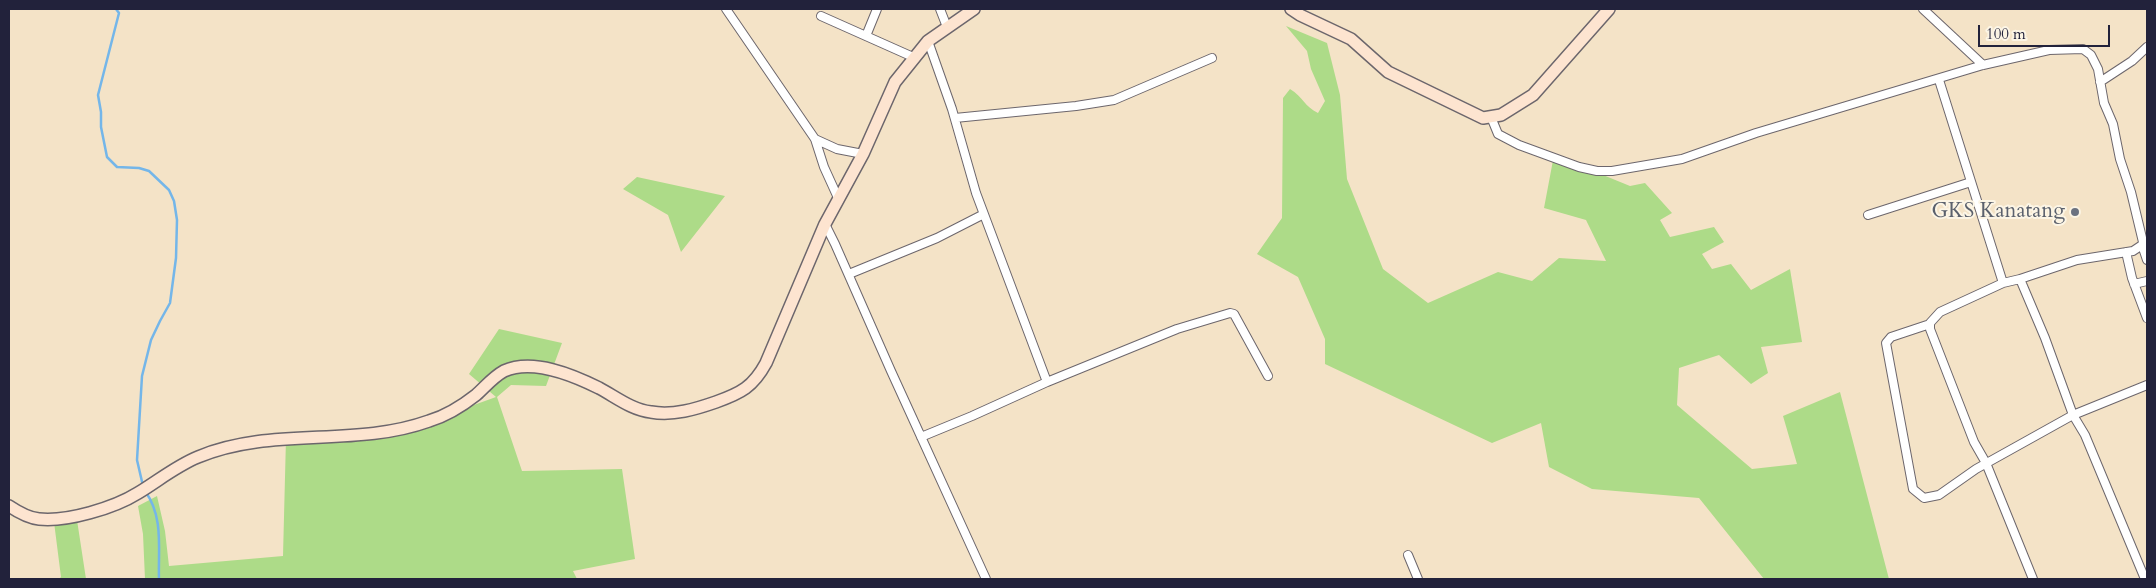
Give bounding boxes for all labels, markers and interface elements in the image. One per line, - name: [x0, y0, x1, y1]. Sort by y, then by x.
- scale bar: [1981, 15, 2114, 47]
- text: 100 m: [1986, 24, 2026, 44]
- place label: GKS Kanatang: [1931, 199, 2065, 225]
- marker: GKS Kanatang: [2069, 206, 2081, 218]

